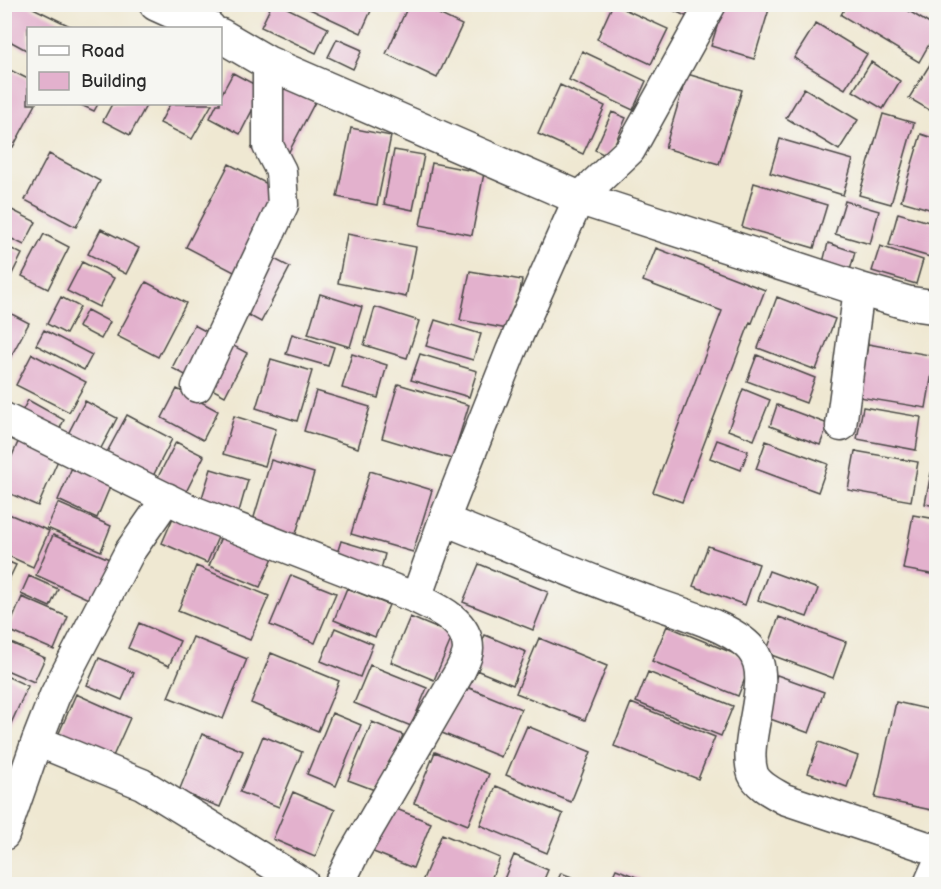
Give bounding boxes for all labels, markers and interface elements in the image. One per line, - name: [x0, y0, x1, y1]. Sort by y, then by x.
- legend: [27, 27, 222, 105]
- text: Road: [81, 41, 125, 62]
- text: Building: [81, 71, 147, 92]

